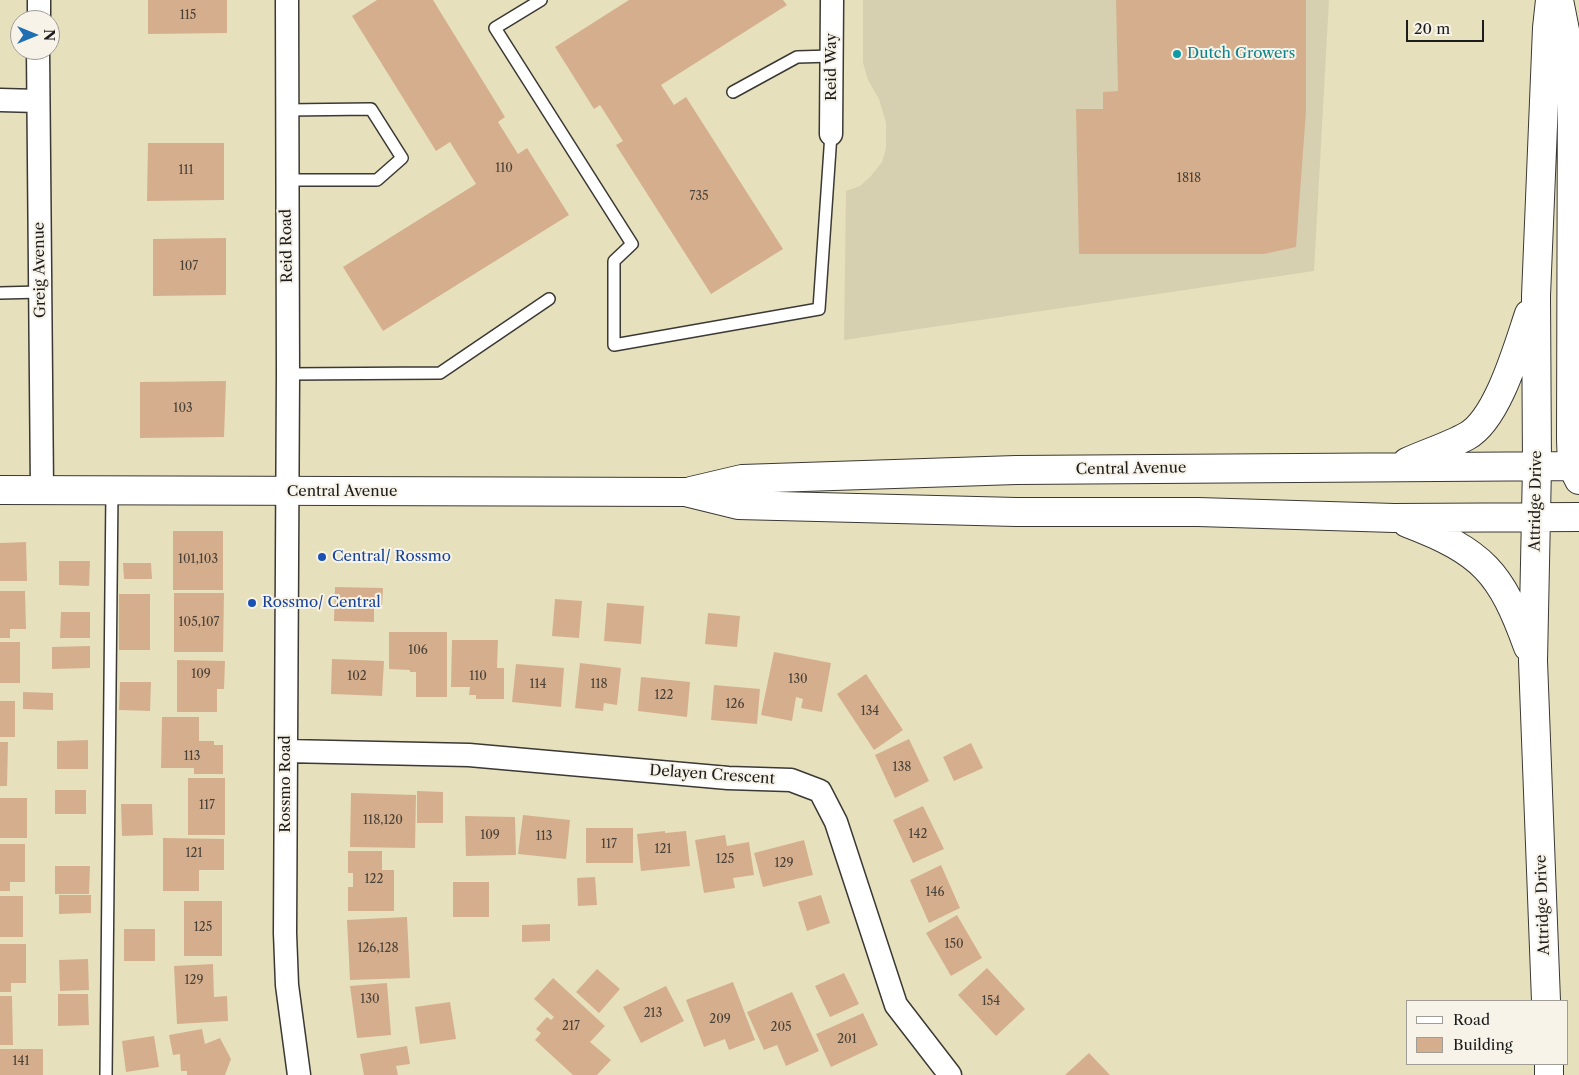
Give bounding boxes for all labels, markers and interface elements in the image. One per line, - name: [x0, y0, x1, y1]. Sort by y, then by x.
- house number: 115: [180, 9, 196, 23]
- north arrow: [10, 10, 60, 60]
- scale bar: [1409, 10, 1486, 42]
- text: 20 m: [1414, 19, 1450, 38]
- text: N: [40, 29, 58, 41]
- street label: Reid Way: [823, 33, 841, 101]
- place label: Dutch Growers: [1187, 45, 1295, 63]
- marker: Dutch Growers: [1171, 48, 1183, 60]
- house number: 110: [495, 162, 513, 176]
- house number: 111: [178, 164, 194, 178]
- house number: 1818: [1177, 172, 1201, 186]
- house number: 735: [689, 190, 709, 204]
- street label: Reid Road: [277, 209, 297, 283]
- street label: Greig Avenue: [30, 222, 50, 318]
- house number: 107: [180, 260, 198, 274]
- house number: 103: [173, 402, 193, 416]
- street label: Attridge Drive: [1526, 450, 1546, 552]
- street label: Central Avenue: [1076, 459, 1186, 479]
- street label: Central Avenue: [287, 483, 397, 501]
- place label: Central/ Rossmo: [332, 548, 451, 566]
- marker: Central/ Rossmo: [316, 551, 328, 563]
- house number: 101,103: [178, 553, 218, 567]
- place label: Rossmo/ Central: [262, 594, 381, 612]
- marker: Rossmo/ Central: [246, 597, 258, 609]
- house number: 105,107: [179, 616, 219, 630]
- house number: 106: [408, 644, 428, 658]
- house number: 109: [191, 668, 211, 682]
- house number: 102: [347, 670, 367, 684]
- house number: 110: [469, 670, 487, 684]
- house number: 130: [788, 673, 808, 687]
- house number: 114: [529, 678, 547, 692]
- house number: 118: [590, 678, 608, 692]
- house number: 122: [655, 689, 673, 703]
- house number: 126: [726, 698, 744, 712]
- house number: 134: [861, 705, 879, 719]
- street label: Rossmo Road: [277, 735, 295, 833]
- house number: 113: [184, 750, 200, 764]
- house number: 138: [893, 761, 911, 775]
- street label: Delayen Crescent: [649, 762, 775, 788]
- house number: 117: [199, 799, 215, 813]
- house number: 118,120: [363, 814, 403, 828]
- house number: 142: [909, 828, 927, 842]
- house number: 109: [480, 829, 500, 843]
- house number: 113: [536, 830, 552, 844]
- house number: 117: [601, 838, 617, 852]
- house number: 121: [655, 843, 671, 857]
- house number: 121: [186, 847, 202, 861]
- house number: 125: [716, 853, 734, 867]
- street label: Attridge Drive: [1532, 854, 1554, 956]
- house number: 129: [775, 857, 793, 871]
- house number: 122: [365, 873, 383, 887]
- house number: 146: [925, 886, 945, 900]
- house number: 125: [194, 921, 212, 935]
- house number: 150: [944, 938, 964, 952]
- house number: 126,128: [357, 942, 399, 956]
- house number: 129: [185, 974, 203, 988]
- house number: 130: [360, 993, 380, 1007]
- house number: 154: [982, 995, 1000, 1009]
- legend: [1406, 1000, 1569, 1065]
- house number: 213: [644, 1007, 662, 1021]
- text: Road: [1453, 1010, 1490, 1029]
- house number: 209: [709, 1013, 731, 1027]
- house number: 217: [562, 1020, 580, 1034]
- house number: 205: [770, 1021, 792, 1035]
- house number: 201: [837, 1033, 857, 1047]
- text: Building: [1453, 1035, 1513, 1054]
- house number: 141: [12, 1055, 30, 1069]

